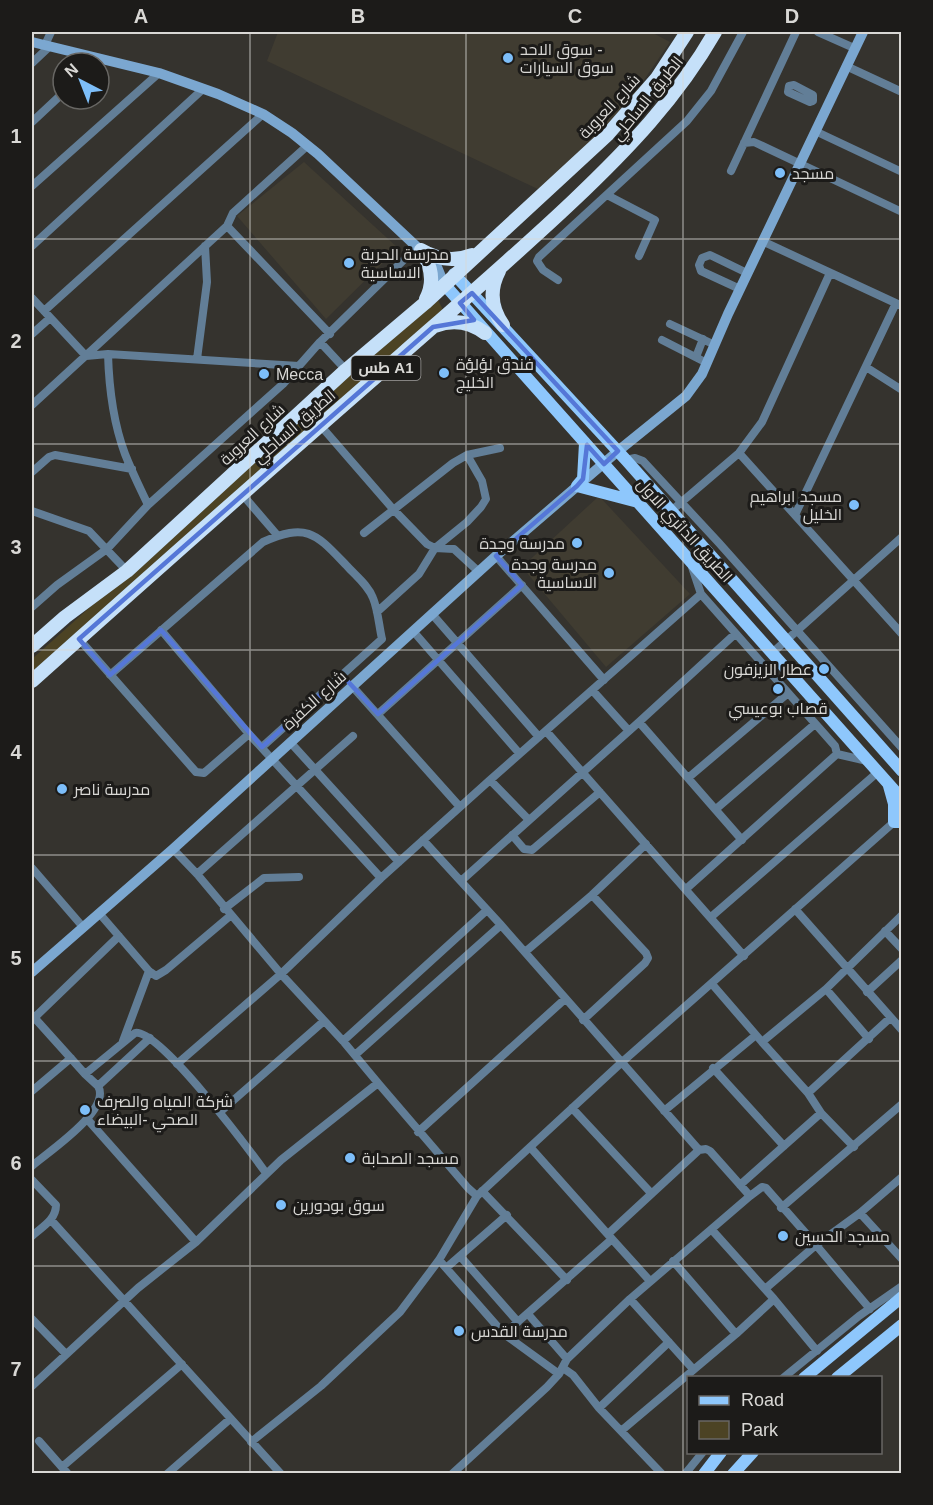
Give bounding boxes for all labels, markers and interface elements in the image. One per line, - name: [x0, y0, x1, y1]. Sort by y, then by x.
- text: A: [134, 5, 148, 27]
- text: B: [351, 5, 365, 27]
- text: C: [568, 5, 582, 27]
- text: D: [785, 5, 799, 27]
- place label: سوق الاحد - سوق السيارات: [520, 41, 614, 78]
- north arrow: [51, 51, 111, 111]
- marker: سوق الاحد - سوق السيارات: [501, 51, 515, 65]
- street label: الطريق الساحلي: [608, 53, 690, 147]
- text: N: [61, 60, 81, 80]
- street label: شارع العروبة: [575, 71, 646, 144]
- text: 1: [10, 125, 22, 147]
- place label: مسجد: [792, 165, 834, 183]
- marker: مسجد: [773, 166, 787, 180]
- place label: مدرسة الحرية الاساسية: [361, 246, 449, 282]
- marker: مدرسة الحرية الاساسية: [342, 256, 356, 270]
- text: 2: [10, 330, 22, 352]
- road number: طس A1: [352, 356, 420, 380]
- place label: فندق لؤلؤة الخليج: [456, 356, 534, 394]
- place label: Mecca: [276, 366, 323, 383]
- marker: فندق لؤلؤة الخليج: [437, 366, 451, 380]
- marker: Mecca: [257, 367, 271, 381]
- street label: الطريق الساحلي: [250, 386, 342, 470]
- street label: شارع العروبة: [217, 400, 290, 471]
- street label: الطريق الدائري الاول: [630, 475, 736, 589]
- place label: مسجد ابراهيم الخليل: [750, 488, 842, 525]
- marker: مسجد ابراهيم الخليل: [847, 498, 861, 512]
- place label: مدرسة وجدة: [480, 535, 565, 553]
- text: 3: [10, 536, 22, 558]
- marker: مدرسة وجدة: [570, 536, 584, 550]
- place label: مدرسة وجدة الاساسية: [512, 556, 597, 592]
- marker: مدرسة وجدة الاساسية: [602, 566, 616, 580]
- place label: عطار الزيزفون: [724, 661, 812, 680]
- marker: عطار الزيزفون: [817, 662, 831, 676]
- street label: شارع الكفرة: [279, 668, 351, 735]
- marker: قصاب بوعيسي: [771, 682, 785, 696]
- place label: قصاب بوعيسي: [728, 700, 828, 721]
- text: 4: [10, 741, 22, 763]
- place label: مدرسة ناصر: [73, 781, 150, 799]
- marker: مدرسة ناصر: [55, 782, 69, 796]
- text: 5: [10, 947, 22, 969]
- place label: شركة المياه والصرف الصحي -البيضاء: [97, 1093, 233, 1133]
- marker: شركة المياه والصرف الصحي -البيضاء: [78, 1103, 92, 1117]
- place label: مسجد الصحابة: [362, 1150, 459, 1168]
- marker: مسجد الصحابة: [343, 1151, 357, 1165]
- text: 6: [10, 1152, 22, 1174]
- place label: سوق بودورين: [293, 1197, 385, 1216]
- marker: سوق بودورين: [274, 1198, 288, 1212]
- place label: مسجد الحسين: [795, 1228, 890, 1247]
- marker: مسجد الحسين: [776, 1229, 790, 1243]
- place label: مدرسة القدس: [471, 1323, 568, 1342]
- marker: مدرسة القدس: [452, 1324, 466, 1338]
- text: 7: [10, 1358, 22, 1380]
- legend: [687, 1376, 882, 1454]
- text: Road: [741, 1390, 784, 1410]
- text: Park: [741, 1420, 779, 1440]

